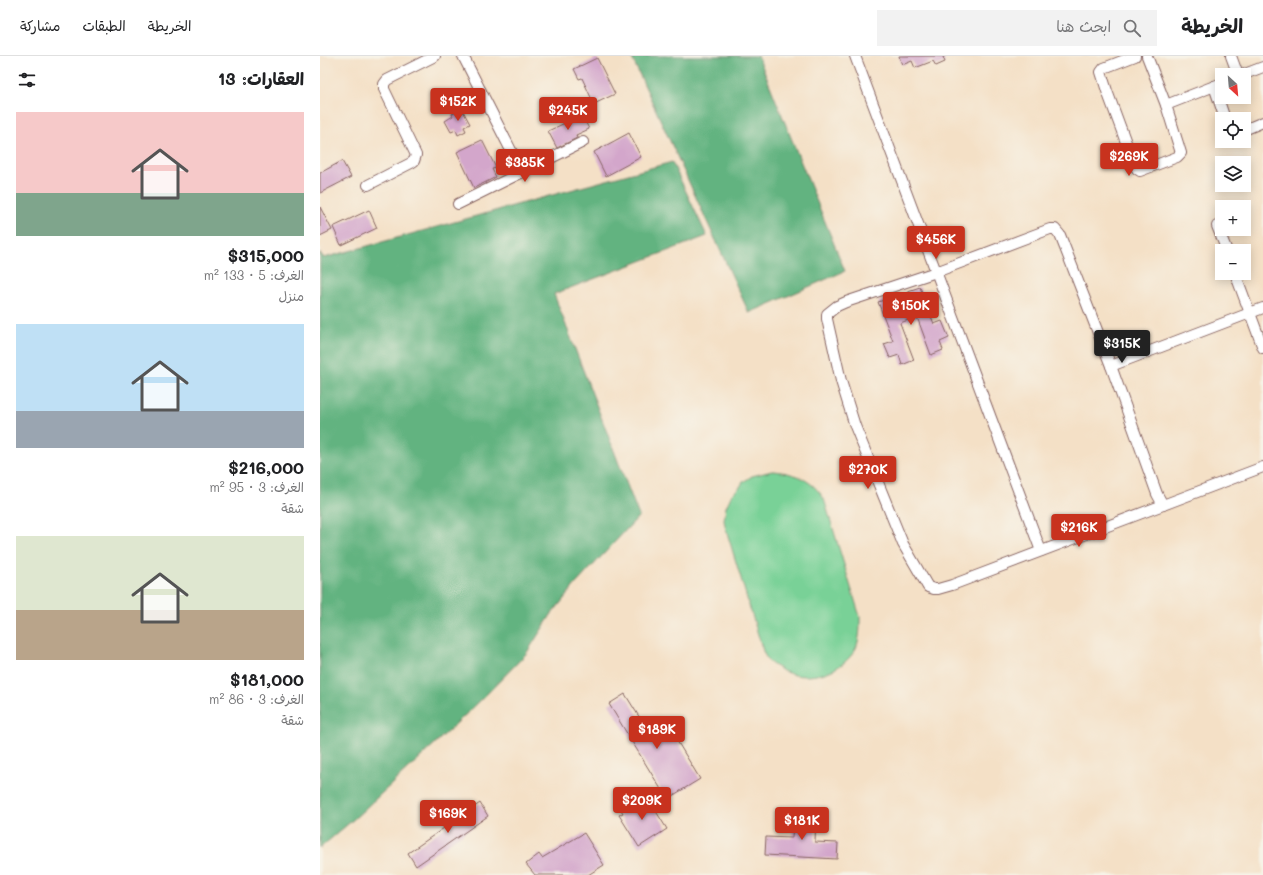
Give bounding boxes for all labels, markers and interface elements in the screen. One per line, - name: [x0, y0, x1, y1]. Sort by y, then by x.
- search box: [877, 10, 1157, 46]
- text: الخريطة: [1181, 13, 1243, 38]
- text: مشاركة: [20, 16, 60, 35]
- text: الطبقات: [82, 16, 126, 35]
- text: الخريطة: [148, 16, 191, 35]
- text: ابحث هنا: [1056, 16, 1111, 36]
- icon: search: [1121, 17, 1143, 39]
- text: العقارات: 13: [218, 67, 304, 89]
- north arrow: [1215, 68, 1251, 104]
- map controls: [1215, 68, 1251, 280]
- icon: filters: [16, 69, 38, 91]
- pin: $152K: [430, 88, 486, 122]
- text: $152K: [439, 92, 477, 109]
- pin: $245K: [540, 97, 596, 131]
- text: $245K: [548, 101, 588, 118]
- button: locate: [1215, 112, 1251, 148]
- icon: home: [124, 138, 196, 210]
- pin: $269K: [1101, 143, 1157, 177]
- text: $269K: [1109, 147, 1149, 164]
- pin: $385K: [497, 149, 553, 183]
- text: $385K: [505, 153, 545, 170]
- button: layers: [1215, 156, 1251, 192]
- button: +: [1215, 200, 1251, 236]
- pin: $456K: [908, 226, 964, 260]
- text: $456K: [916, 230, 956, 247]
- text: $315,000: [228, 244, 304, 266]
- button: −: [1215, 244, 1251, 280]
- text: الغرف: 5 · 133 m²: [204, 266, 304, 283]
- text: منزل: [278, 287, 304, 304]
- pin: $150K: [883, 292, 939, 326]
- text: $150K: [892, 296, 930, 313]
- pin: $315K: [1094, 330, 1150, 364]
- text: $315K: [1103, 334, 1141, 351]
- icon: home: [124, 350, 196, 422]
- text: $216,000: [228, 456, 304, 478]
- pin: $270K: [840, 456, 896, 490]
- text: $270K: [848, 460, 888, 477]
- text: الغرف: 3 · 95 m²: [209, 478, 304, 495]
- text: شقة: [281, 499, 304, 516]
- pin: $216K: [1051, 514, 1107, 548]
- text: $216K: [1060, 518, 1098, 535]
- icon: home: [124, 562, 196, 634]
- text: $181,000: [230, 668, 304, 690]
- text: الغرف: 3 · 86 m²: [209, 690, 304, 707]
- text: شقة: [281, 711, 304, 728]
- pin: $189K: [629, 716, 685, 750]
- text: $189K: [638, 720, 676, 737]
- pin: $209K: [614, 787, 670, 821]
- text: $209K: [622, 791, 662, 808]
- pin: $169K: [420, 800, 476, 834]
- text: $169K: [429, 804, 467, 821]
- pin: $181K: [774, 807, 830, 841]
- text: $181K: [784, 811, 820, 828]

